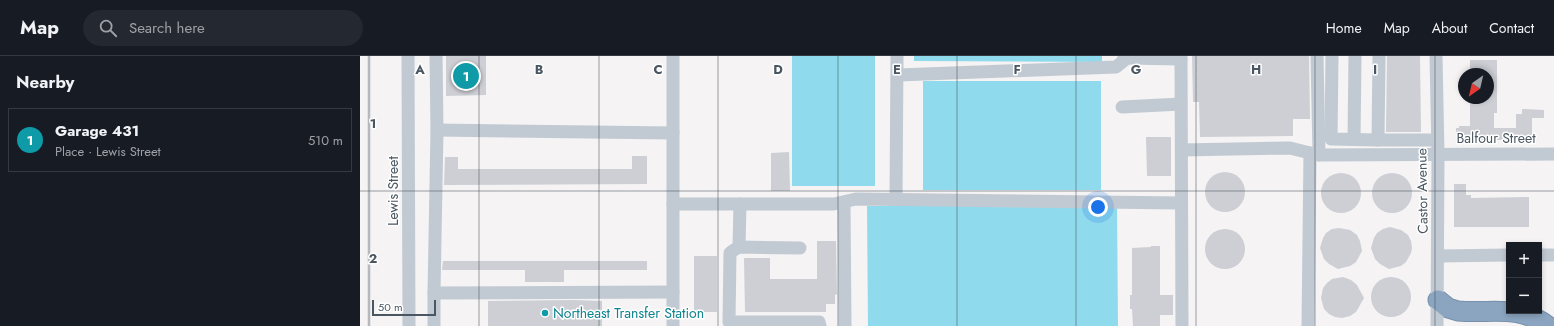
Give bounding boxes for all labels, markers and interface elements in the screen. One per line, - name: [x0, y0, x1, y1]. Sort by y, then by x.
- search box: [83, 10, 363, 46]
- text: Map: [20, 14, 59, 41]
- icon: search: [97, 17, 119, 39]
- text: Search here: [129, 17, 205, 39]
- text: Home: [1326, 18, 1362, 38]
- text: Map: [1384, 18, 1410, 38]
- text: About: [1432, 18, 1467, 38]
- text: Contact: [1489, 18, 1534, 38]
- text: A: [414, 60, 425, 79]
- text: B: [535, 60, 544, 79]
- text: C: [653, 60, 663, 79]
- text: D: [773, 60, 783, 79]
- text: E: [893, 60, 901, 79]
- text: F: [1013, 60, 1021, 79]
- text: G: [1131, 60, 1142, 79]
- text: H: [1251, 60, 1261, 79]
- text: I: [1373, 60, 1377, 79]
- pin: 1: [453, 61, 479, 91]
- north arrow: [1458, 68, 1494, 104]
- text: Nearby: [16, 70, 74, 94]
- text: 1: [370, 114, 376, 133]
- text: Garage 431: [55, 120, 139, 142]
- street label: Balfour Street: [1456, 128, 1536, 148]
- text: 1: [27, 131, 33, 150]
- text: 510 m: [308, 131, 343, 150]
- text: Place · Lewis Street: [55, 142, 161, 161]
- street label: Castor Avenue: [1411, 148, 1433, 234]
- street label: Lewis Street: [383, 156, 403, 226]
- your location: [1088, 197, 1108, 217]
- map controls: [1506, 242, 1542, 314]
- button: +: [1506, 242, 1542, 278]
- text: 2: [369, 249, 377, 268]
- button: −: [1506, 278, 1542, 314]
- scale bar: [372, 298, 436, 317]
- text: 50 m: [378, 299, 403, 315]
- place label: Northeast Transfer Station: [553, 303, 704, 323]
- marker: Northeast Transfer Station: [540, 308, 550, 318]

